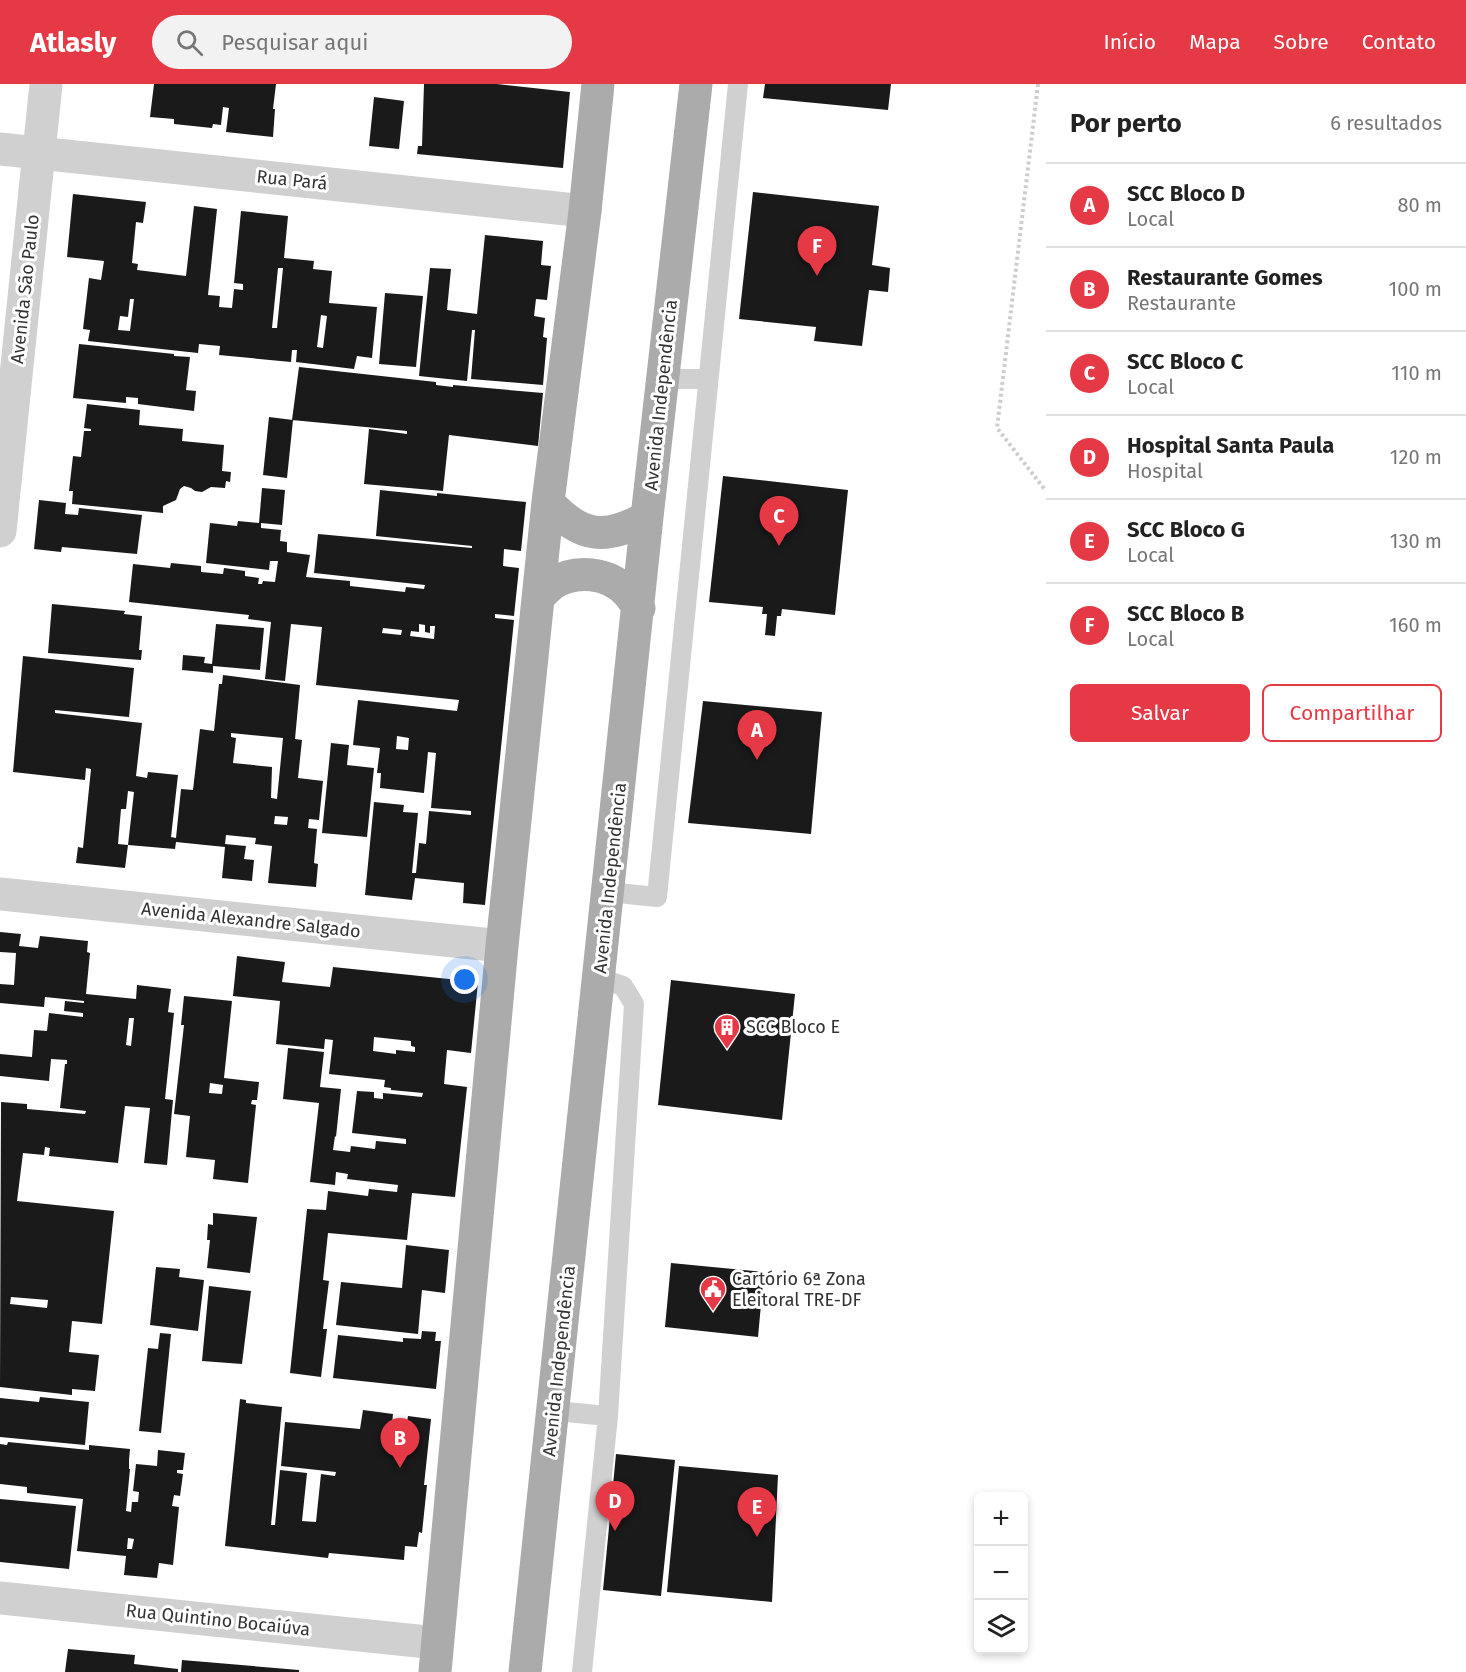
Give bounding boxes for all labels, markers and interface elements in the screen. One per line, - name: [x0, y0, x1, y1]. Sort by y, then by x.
- search box: [152, 15, 572, 69]
- text: Atlasly: [30, 26, 116, 59]
- icon: search: [173, 26, 206, 59]
- text: Pesquisar aqui: [221, 29, 368, 56]
- text: Início: [1103, 29, 1156, 55]
- text: Mapa: [1189, 29, 1241, 55]
- text: Sobre: [1274, 29, 1329, 55]
- text: Contato: [1362, 29, 1436, 55]
- text: Por perto: [1070, 108, 1182, 139]
- text: 6 resultados: [1330, 111, 1442, 135]
- street label: Rua Pará: [255, 165, 329, 195]
- text: SCC Bloco D: [1127, 180, 1245, 207]
- text: A: [1084, 193, 1095, 217]
- text: 80 m: [1397, 193, 1442, 217]
- text: Local: [1127, 207, 1174, 231]
- street label: Avenida São Paulo: [6, 213, 44, 365]
- pin: F: [798, 226, 836, 276]
- text: Restaurante Gomes: [1127, 264, 1323, 291]
- text: B: [1083, 277, 1096, 301]
- text: 100 m: [1389, 277, 1442, 301]
- text: Restaurante: [1127, 291, 1236, 315]
- street label: Avenida Independência: [640, 298, 682, 492]
- text: SCC Bloco C: [1127, 348, 1243, 375]
- text: C: [1084, 361, 1095, 385]
- text: 110 m: [1391, 361, 1442, 385]
- text: Local: [1127, 375, 1174, 399]
- text: Hospital Santa Paula: [1127, 432, 1334, 459]
- text: D: [1083, 445, 1096, 469]
- text: 120 m: [1390, 445, 1442, 469]
- text: Hospital: [1127, 459, 1203, 483]
- pin: C: [760, 496, 798, 546]
- text: SCC Bloco G: [1127, 516, 1245, 543]
- text: E: [1084, 529, 1095, 553]
- text: 130 m: [1390, 529, 1442, 553]
- text: Local: [1127, 543, 1174, 567]
- text: SCC Bloco B: [1127, 600, 1244, 627]
- text: F: [1085, 613, 1094, 637]
- text: 160 m: [1389, 613, 1442, 637]
- text: Local: [1127, 627, 1174, 651]
- button: Salvar: [1070, 684, 1250, 742]
- button: Compartilhar: [1262, 684, 1442, 742]
- pin: A: [738, 710, 777, 760]
- street label: Avenida Independência: [589, 781, 631, 975]
- street label: Avenida Alexandre Salgado: [140, 898, 362, 942]
- your location: [450, 965, 479, 994]
- building icon: SCC Bloco E: [712, 1012, 742, 1050]
- place label: SCC Bloco E: [746, 1016, 840, 1038]
- street label: Avenida Independência: [538, 1264, 580, 1458]
- place label: Cartório 6ª Zona Eleitoral TRE-DF: [732, 1268, 866, 1311]
- public building icon: Cartório 6ª Zona Eleitoral TRE-DF: [698, 1274, 728, 1312]
- pin: B: [380, 1418, 420, 1468]
- pin: D: [596, 1482, 634, 1531]
- pin: E: [738, 1488, 777, 1537]
- map controls: [974, 1492, 1028, 1654]
- button: +: [974, 1492, 1028, 1546]
- button: −: [974, 1546, 1028, 1600]
- street label: Rua Quintino Bocaiúva: [125, 1599, 311, 1641]
- button: layers: [974, 1600, 1028, 1654]

